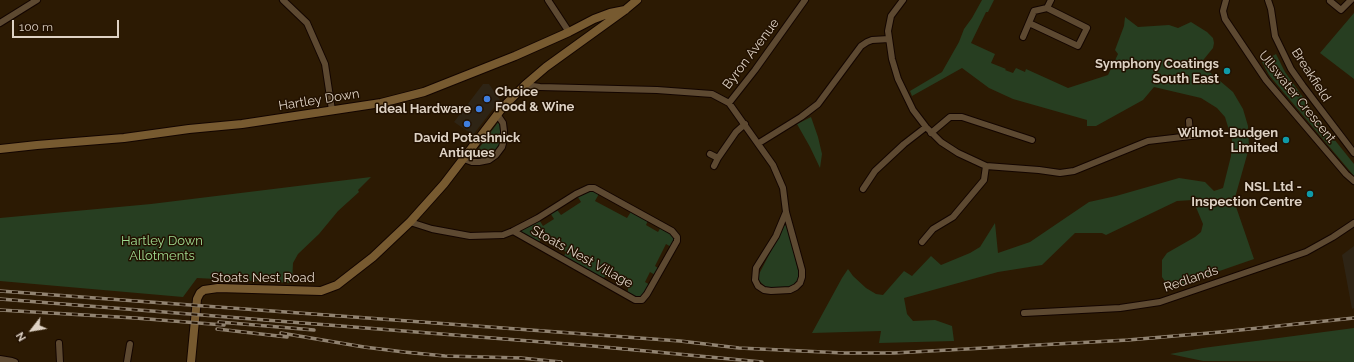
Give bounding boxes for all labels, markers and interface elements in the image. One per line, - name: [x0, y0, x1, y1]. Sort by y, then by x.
- scale bar: [14, 12, 121, 38]
- street label: Byron Avenue: [719, 16, 783, 92]
- text: 100 m: [19, 20, 53, 34]
- street label: Breakfield: [1288, 45, 1334, 105]
- street label: Ullswater Crescent: [1255, 48, 1339, 146]
- place label: Symphony Coatings South East: [1095, 56, 1219, 87]
- marker: Symphony Coatings South East: [1222, 66, 1232, 76]
- place label: Choice Food & Wine: [495, 84, 574, 115]
- street label: Hartley Down: [277, 86, 361, 114]
- marker: Choice Food & Wine: [482, 94, 492, 104]
- place label: Ideal Hardware: [375, 101, 471, 117]
- marker: Ideal Hardware: [474, 104, 484, 114]
- marker: David Potashnick Antiques: [462, 119, 472, 129]
- place label: Wilmot-Budgen Limited: [1177, 125, 1278, 156]
- place label: David Potashnick Antiques: [414, 130, 520, 161]
- marker: Wilmot-Budgen Limited: [1281, 135, 1291, 145]
- place label: NSL Ltd - Inspection Centre: [1191, 179, 1302, 210]
- marker: NSL Ltd - Inspection Centre: [1305, 189, 1315, 199]
- street label: Stoats Nest Village: [528, 223, 636, 291]
- park label: Hartley Down Allotments: [121, 233, 203, 264]
- street label: Redlands: [1162, 262, 1220, 296]
- street label: Stoats Nest Road: [211, 270, 315, 286]
- north arrow: [12, 310, 52, 350]
- text: N: [14, 329, 29, 343]

